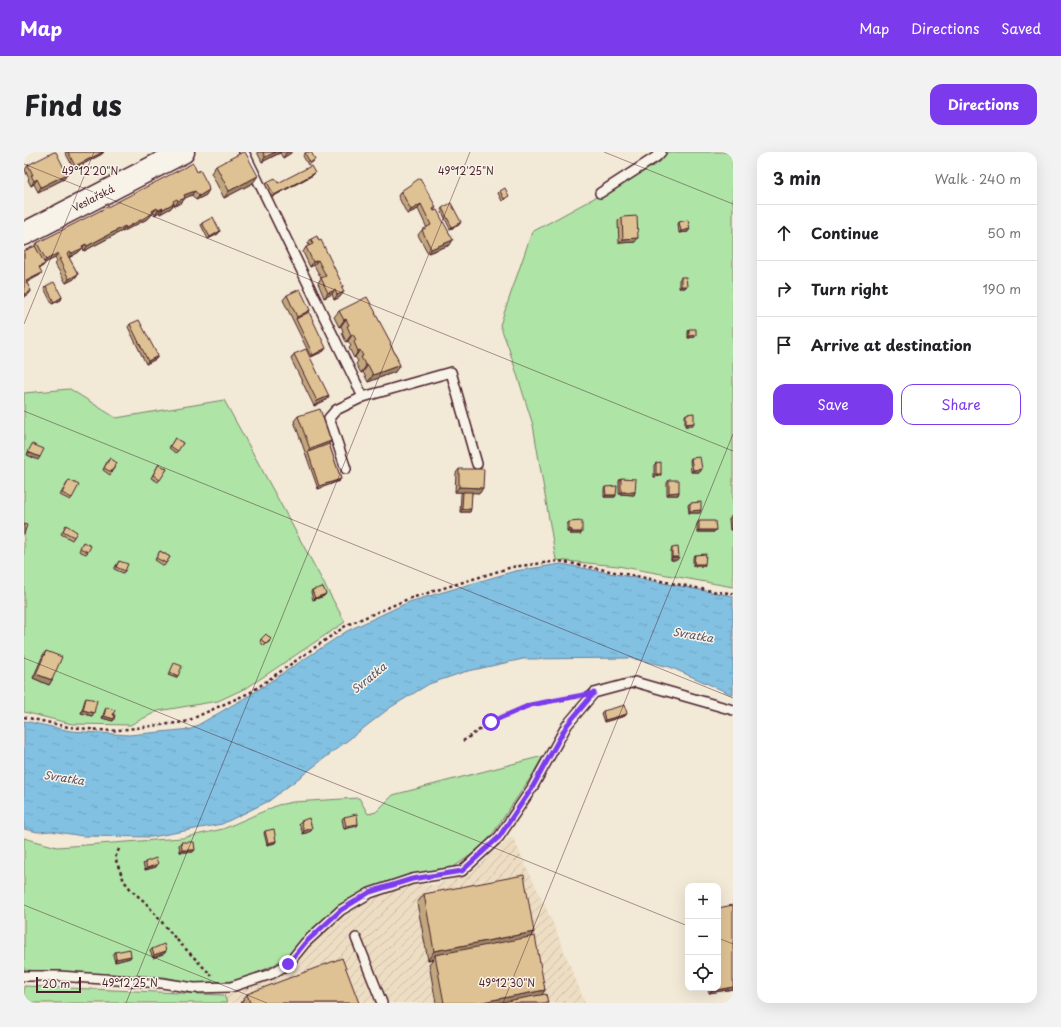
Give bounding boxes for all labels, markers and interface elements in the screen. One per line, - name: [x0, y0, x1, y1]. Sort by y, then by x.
- text: Map: [20, 14, 62, 42]
- text: Map: [859, 18, 889, 39]
- text: Directions: [911, 18, 979, 39]
- text: Saved: [1001, 18, 1041, 39]
- text: Find us: [24, 83, 122, 126]
- button: Directions: [930, 84, 1037, 125]
- text: 49°12'20"N: [62, 163, 119, 178]
- text: 49°12'25"N: [438, 163, 494, 178]
- text: 3 min: [773, 165, 821, 191]
- text: Walk · 240 m: [935, 169, 1021, 188]
- street label: Veslařská: [69, 180, 117, 215]
- text: Continue: [811, 221, 879, 244]
- icon: ahead: [773, 222, 795, 244]
- text: 50 m: [987, 223, 1021, 242]
- text: Turn right: [811, 277, 888, 300]
- icon: right: [773, 278, 795, 300]
- text: 190 m: [982, 279, 1021, 298]
- text: Arrive at destination: [811, 333, 972, 356]
- icon: arrive: [773, 334, 795, 356]
- button: Save: [773, 384, 893, 425]
- button: Share: [901, 384, 1021, 425]
- water label: Svratka: [671, 623, 716, 647]
- water label: Svratka: [347, 657, 391, 697]
- route start: [482, 713, 500, 731]
- water label: Svratka: [43, 766, 87, 789]
- map controls: [685, 883, 721, 991]
- button: +: [685, 883, 721, 919]
- button: −: [685, 919, 721, 955]
- route end: [279, 955, 297, 973]
- button: locate: [685, 955, 721, 991]
- scale bar: [36, 975, 81, 994]
- text: 20 m: [42, 975, 70, 992]
- text: 49°12'25"N: [102, 975, 158, 990]
- text: 49°12'30"N: [479, 975, 535, 990]

